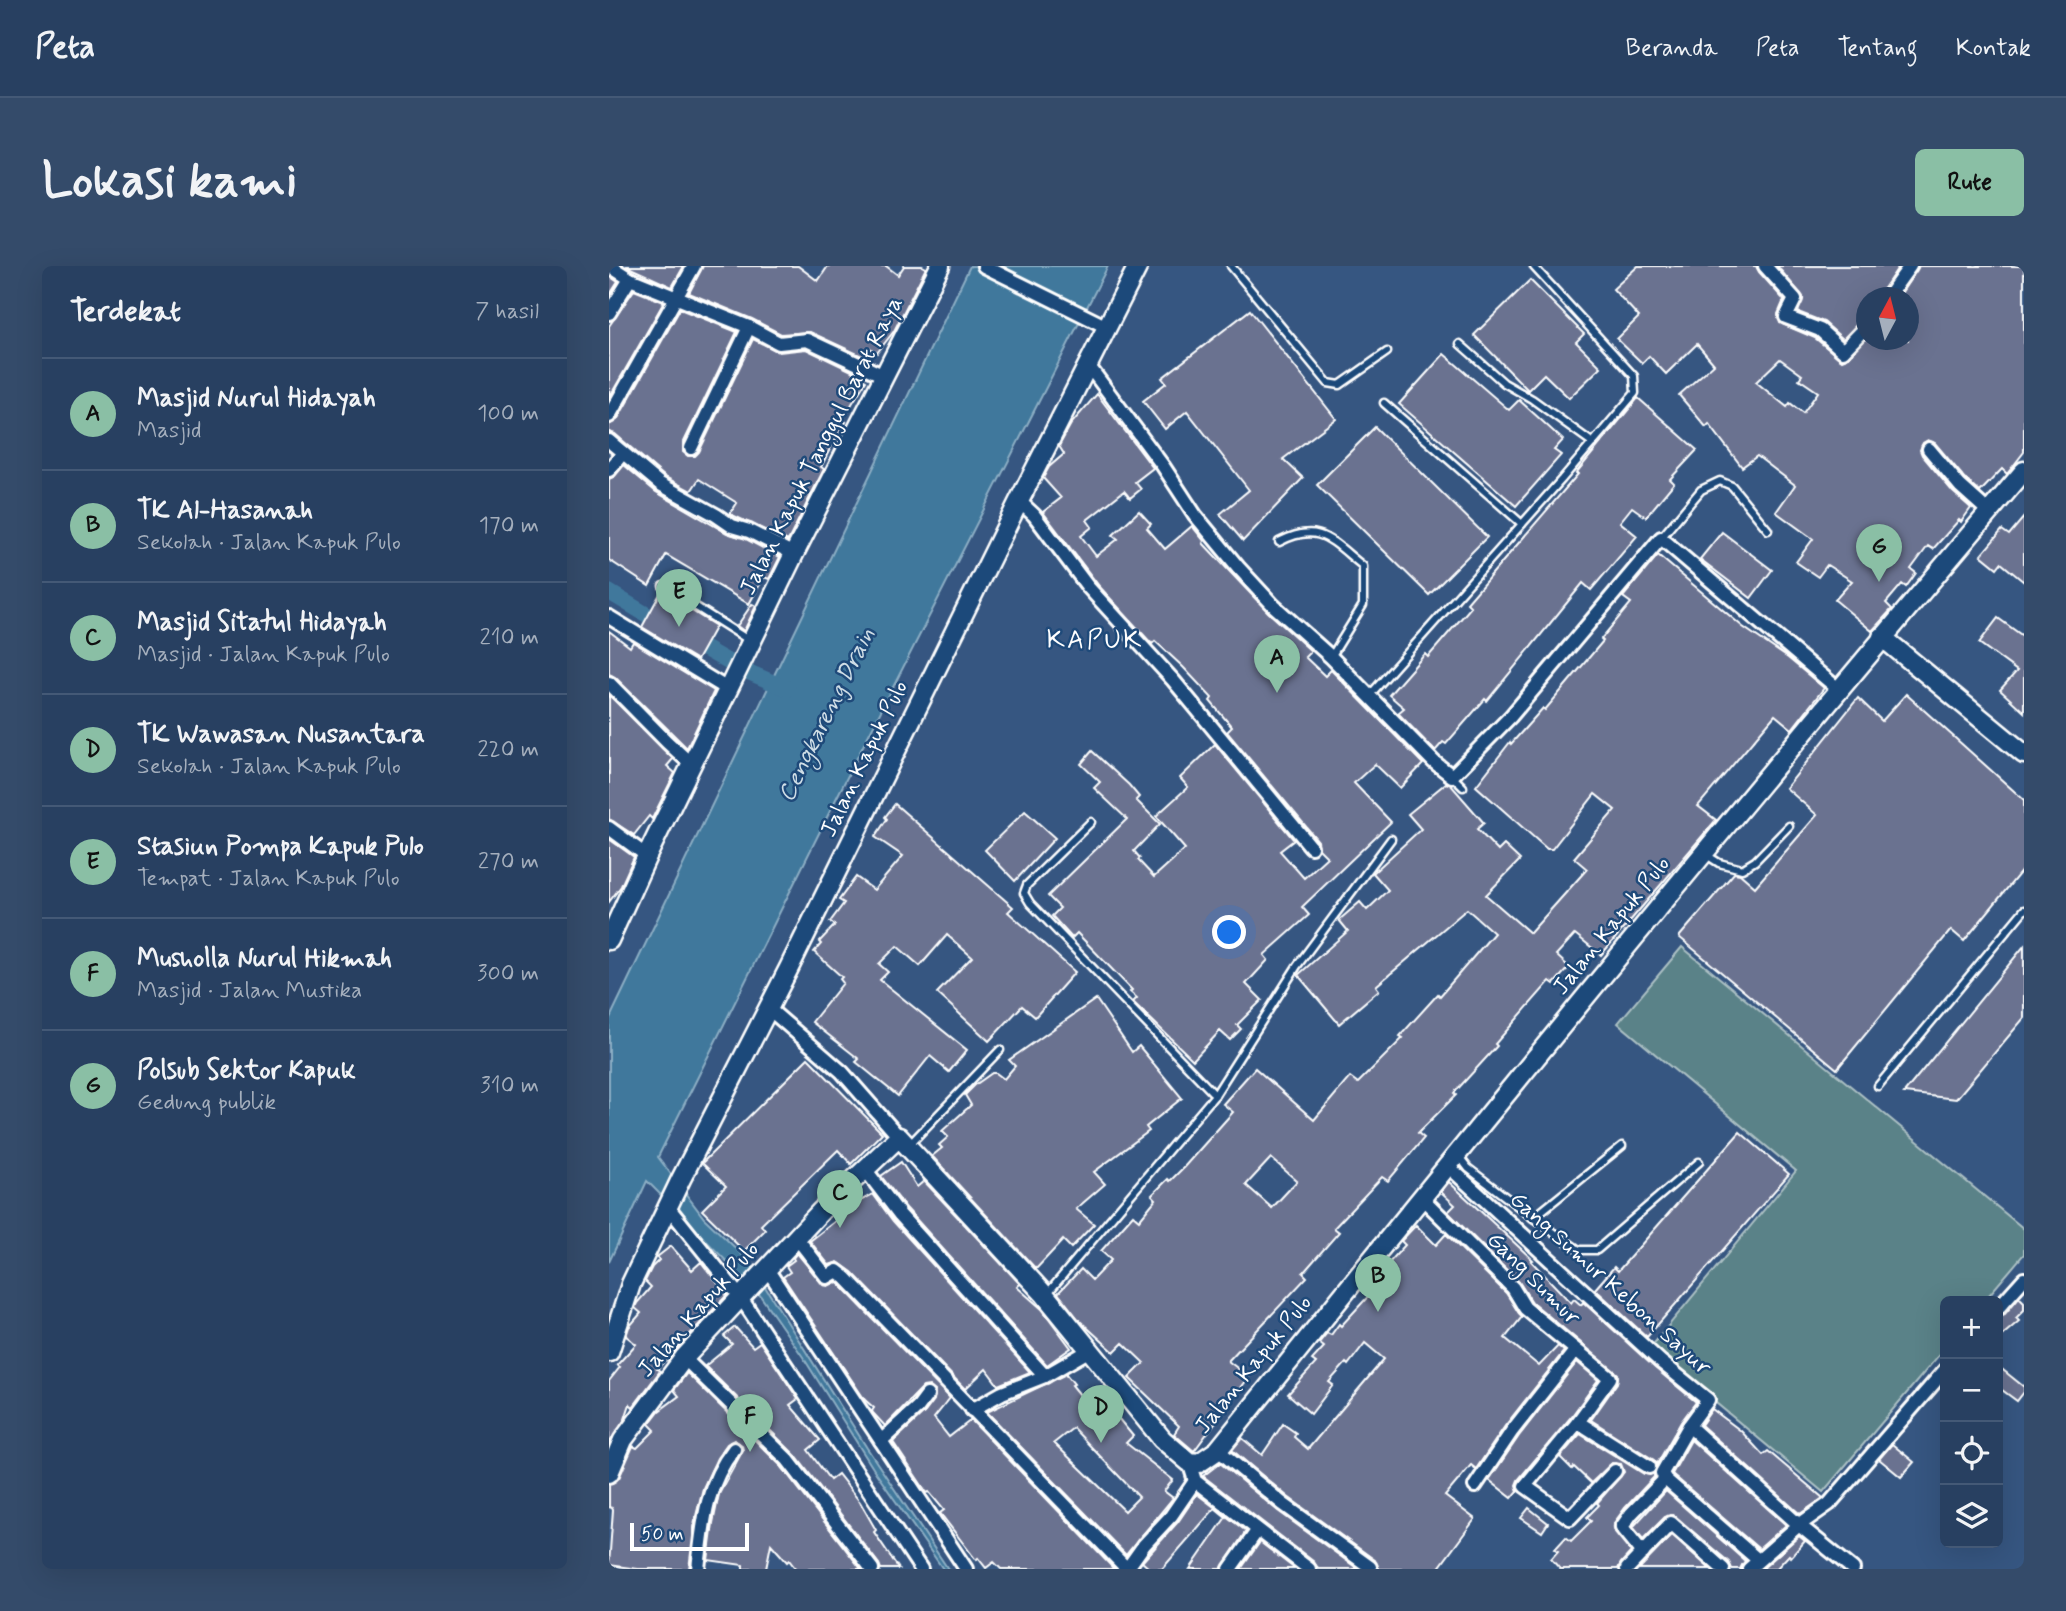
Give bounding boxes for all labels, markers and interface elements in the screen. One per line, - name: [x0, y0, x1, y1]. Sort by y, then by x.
- text: Peta: [35, 26, 95, 70]
- text: Beranda: [1626, 33, 1718, 64]
- text: Peta: [1756, 33, 1799, 64]
- text: Tentang: [1837, 33, 1918, 64]
- text: Kontak: [1956, 33, 2031, 64]
- button: Rute: [1915, 149, 2024, 216]
- text: Lokasi kami: [42, 150, 297, 215]
- north arrow: [1856, 287, 1919, 350]
- text: Terdekat: [70, 292, 181, 331]
- street label: Jalan Kapuk Tanggul Barat Raya: [734, 292, 912, 601]
- text: 7 hasil: [475, 297, 539, 327]
- text: Masjid Nurul Hidayah: [137, 382, 376, 416]
- text: A: [85, 399, 101, 429]
- text: 100 m: [477, 399, 539, 429]
- text: Masjid: [137, 416, 202, 446]
- text: TK Al-Hasanah: [137, 494, 313, 528]
- text: B: [86, 511, 100, 541]
- text: 170 m: [479, 511, 539, 541]
- pin: G: [1856, 524, 1902, 582]
- text: Sekolah · Jalan Kapuk Pulo: [137, 528, 401, 558]
- pin: E: [656, 569, 702, 627]
- text: Masjid Sitatul Hidayah: [137, 606, 387, 640]
- text: C: [85, 623, 101, 653]
- text: 210 m: [479, 623, 539, 653]
- water label: Cengkareng Drain: [771, 623, 884, 808]
- district label: KAPUK: [1047, 624, 1143, 658]
- pin: A: [1254, 635, 1300, 693]
- text: Masjid · Jalan Kapuk Pulo: [137, 640, 390, 670]
- street label: Jalan Kapuk Pulo: [814, 676, 916, 842]
- text: TK Wawasan Nusantara: [137, 718, 425, 752]
- text: D: [85, 735, 101, 765]
- text: 220 m: [477, 735, 539, 765]
- text: Sekolah · Jalan Kapuk Pulo: [137, 752, 401, 782]
- text: Stasiun Pompa Kapuk Pulo: [137, 830, 424, 864]
- text: E: [86, 847, 100, 877]
- text: 270 m: [478, 847, 539, 877]
- street label: Jalan Kapuk Pulo: [1547, 850, 1677, 1002]
- text: Tempat · Jalan Kapuk Pulo: [137, 864, 400, 894]
- your location: [1212, 915, 1246, 949]
- text: Musholla Nurul Hikmah: [137, 942, 392, 976]
- text: F: [87, 959, 99, 989]
- text: 300 m: [477, 959, 539, 989]
- text: Masjid · Jalan Mustika: [137, 976, 362, 1006]
- text: Polsub Sektor Kapuk: [137, 1054, 356, 1088]
- text: G: [85, 1071, 101, 1101]
- text: 310 m: [480, 1071, 539, 1101]
- text: Gedung publik: [137, 1088, 276, 1118]
- pin: C: [817, 1170, 863, 1228]
- street label: Gang Sumur Kebon Sayur: [1501, 1185, 1718, 1384]
- street label: Gang Sumur: [1478, 1226, 1587, 1334]
- street label: Jalan Kapuk Pulo: [632, 1236, 766, 1384]
- pin: B: [1355, 1254, 1401, 1312]
- street label: Jalan Kapuk Pulo: [1189, 1289, 1319, 1441]
- map controls: [1940, 1296, 2003, 1548]
- button: +: [1940, 1296, 2003, 1359]
- button: −: [1940, 1359, 2003, 1422]
- pin: D: [1078, 1385, 1124, 1443]
- pin: F: [727, 1394, 773, 1452]
- button: locate: [1940, 1422, 2003, 1485]
- button: layers: [1940, 1485, 2003, 1548]
- scale bar: [630, 1520, 749, 1552]
- text: 50 m: [641, 1522, 684, 1547]

